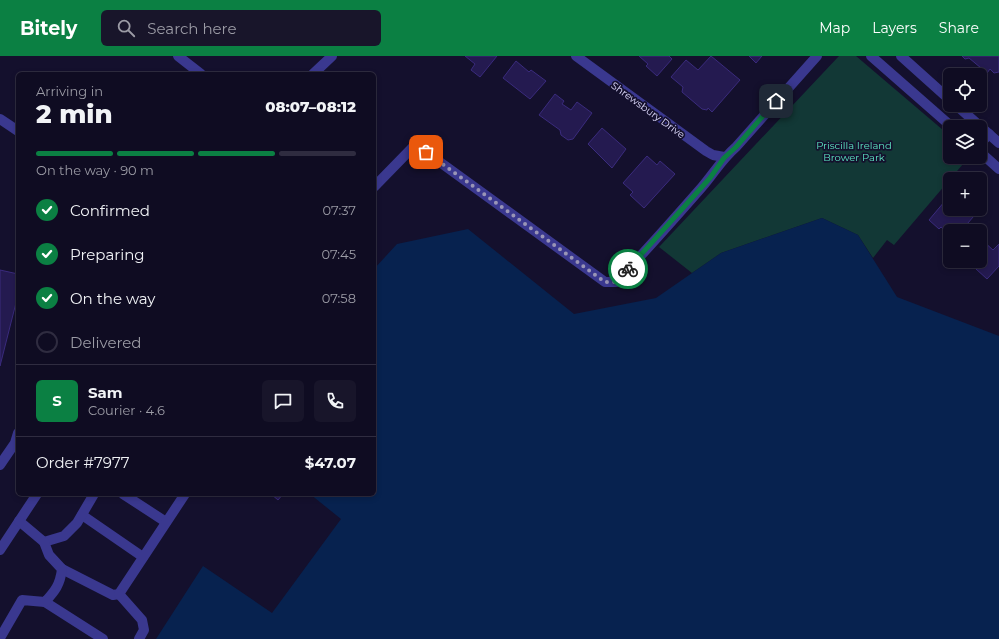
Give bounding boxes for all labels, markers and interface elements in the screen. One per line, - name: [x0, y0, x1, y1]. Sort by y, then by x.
- search box: [101, 10, 381, 46]
- text: Bitely: [20, 17, 77, 40]
- icon: search: [115, 17, 137, 39]
- text: Search here: [147, 19, 237, 38]
- text: Map: [819, 19, 850, 37]
- text: Layers: [872, 19, 917, 37]
- text: Share: [939, 19, 979, 37]
- map controls: [943, 68, 987, 268]
- button: locate: [943, 68, 987, 112]
- street label: Shrewsbury Drive: [609, 79, 687, 141]
- text: Arriving in: [36, 83, 103, 99]
- pin: [759, 84, 793, 118]
- icon: home: [765, 90, 787, 112]
- text: 08:07–08:12: [265, 97, 356, 116]
- text: 2 min: [36, 98, 113, 130]
- button: layers: [943, 120, 987, 164]
- pin: [409, 135, 443, 169]
- park label: Priscilla Ireland Brower Park: [816, 139, 892, 164]
- icon: bag: [415, 141, 437, 163]
- text: On the way · 90 m: [36, 162, 154, 178]
- button: +: [943, 172, 987, 216]
- icon: check: [36, 199, 58, 221]
- text: Confirmed: [70, 201, 150, 220]
- text: 07:37: [323, 202, 356, 218]
- button: −: [943, 224, 987, 268]
- icon: check: [36, 243, 58, 265]
- text: Preparing: [70, 245, 145, 264]
- text: 07:45: [321, 246, 356, 262]
- courier: [608, 249, 648, 289]
- icon: bike: [617, 258, 639, 280]
- icon: check: [36, 287, 58, 309]
- text: On the way: [70, 289, 155, 308]
- text: 07:58: [322, 290, 356, 306]
- text: Delivered: [70, 333, 142, 352]
- button: chat: [262, 380, 304, 422]
- button: phone: [314, 380, 356, 422]
- text: Sam: [88, 383, 123, 402]
- text: S: [52, 391, 62, 410]
- text: Courier · 4.6: [88, 402, 165, 418]
- text: Order #7977: [36, 453, 130, 472]
- text: $47.07: [305, 453, 356, 472]

